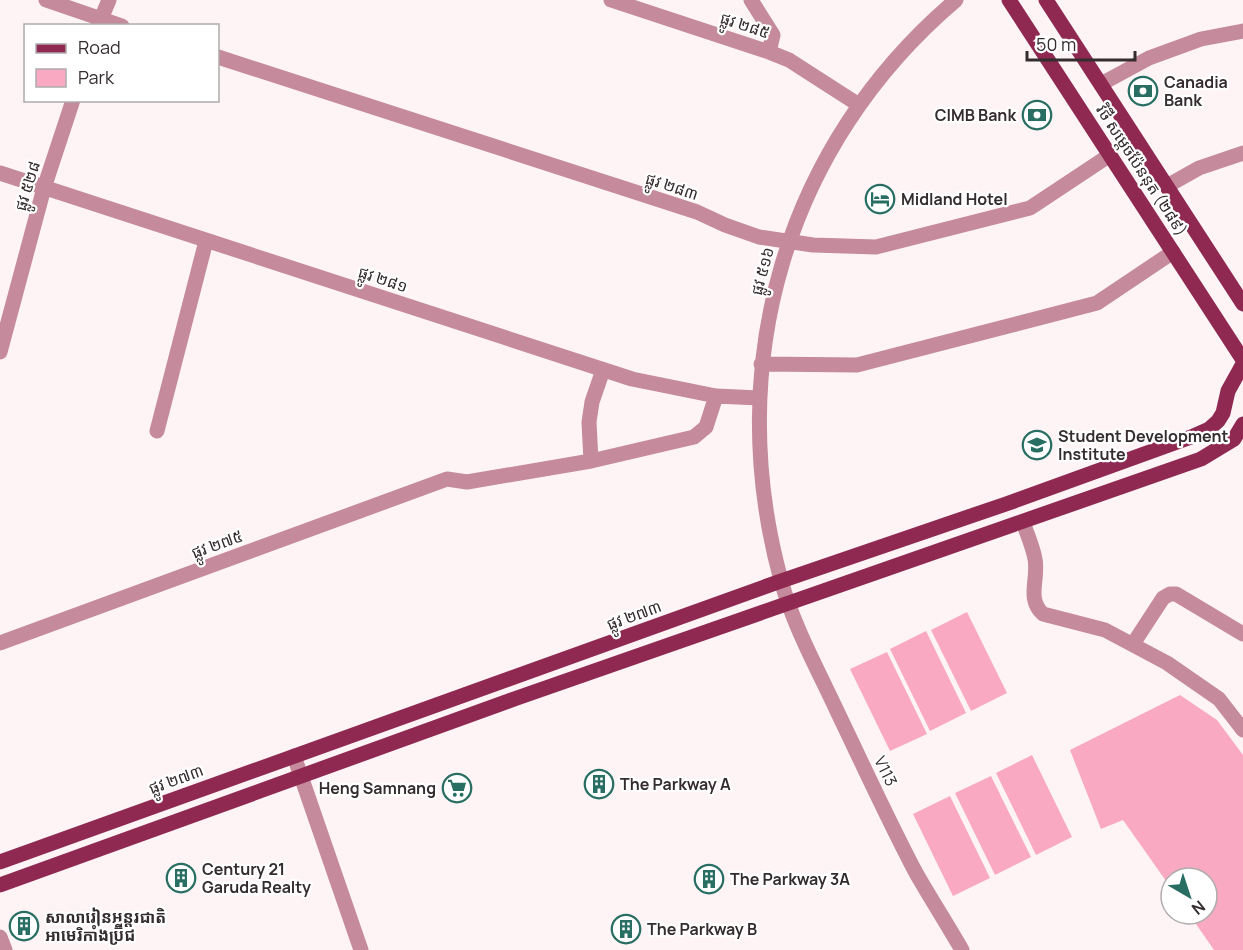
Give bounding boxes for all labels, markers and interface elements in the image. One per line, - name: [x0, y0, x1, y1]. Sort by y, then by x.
- street label: ផ្លូវ ២៨៥: [716, 7, 773, 47]
- legend: [24, 24, 219, 102]
- scale bar: [1027, 24, 1135, 62]
- text: 50 m: [1036, 32, 1076, 56]
- text: Road: [78, 35, 121, 59]
- text: Park: [78, 65, 115, 89]
- place label: Canadia Bank: [1164, 71, 1228, 111]
- bank icon: Canadia Bank: [1127, 75, 1159, 107]
- bank icon: CIMB Bank: [1021, 99, 1053, 131]
- street label: វិថី សម្តេចប៉ែននុត (២៨៩): [1091, 99, 1193, 240]
- place label: CIMB Bank: [935, 104, 1016, 126]
- street label: ផ្លូវ ៥២៨: [9, 158, 49, 215]
- street label: ផ្លូវ ២៨៣: [642, 167, 701, 208]
- hotel icon: Midland Hotel: [864, 183, 896, 215]
- place label: Midland Hotel: [901, 188, 1008, 210]
- street label: ផ្លូវ ៥១៦: [745, 244, 783, 299]
- street label: ផ្លូវ ២៨១: [354, 261, 411, 301]
- place label: Student Development Institute: [1058, 425, 1228, 465]
- school or university icon: Student Development Institute: [1021, 429, 1053, 461]
- street label: ផ្លូវ ២៧៥: [188, 525, 247, 567]
- street label: ផ្លូវ ២៧៣: [604, 595, 666, 639]
- street label: V113: [869, 752, 903, 790]
- street label: ផ្លូវ ២៧៣: [146, 759, 208, 803]
- building icon: The Parkway A: [583, 768, 615, 800]
- supermarket icon: Heng Samnang: [441, 772, 473, 804]
- place label: The Parkway A: [620, 773, 731, 795]
- place label: Heng Samnang: [319, 777, 436, 799]
- place label: Century 21 Garuda Realty: [202, 858, 311, 898]
- building icon: Century 21 Garuda Realty: [165, 862, 197, 894]
- building icon: The Parkway 3A: [693, 863, 725, 895]
- north arrow: [1159, 866, 1219, 926]
- place label: The Parkway 3A: [730, 868, 850, 890]
- text: N: [1187, 895, 1210, 920]
- place label: សាលារៀនអន្តរជាតិ អាមេរិកាំងប្រ៊ីជ: [45, 906, 166, 946]
- building icon: សាលារៀនអន្តរជាតិ អាមេរិកាំងប្រ៊ីជ: [8, 910, 40, 942]
- building icon: The Parkway B: [610, 913, 642, 945]
- place label: The Parkway B: [647, 918, 757, 940]

